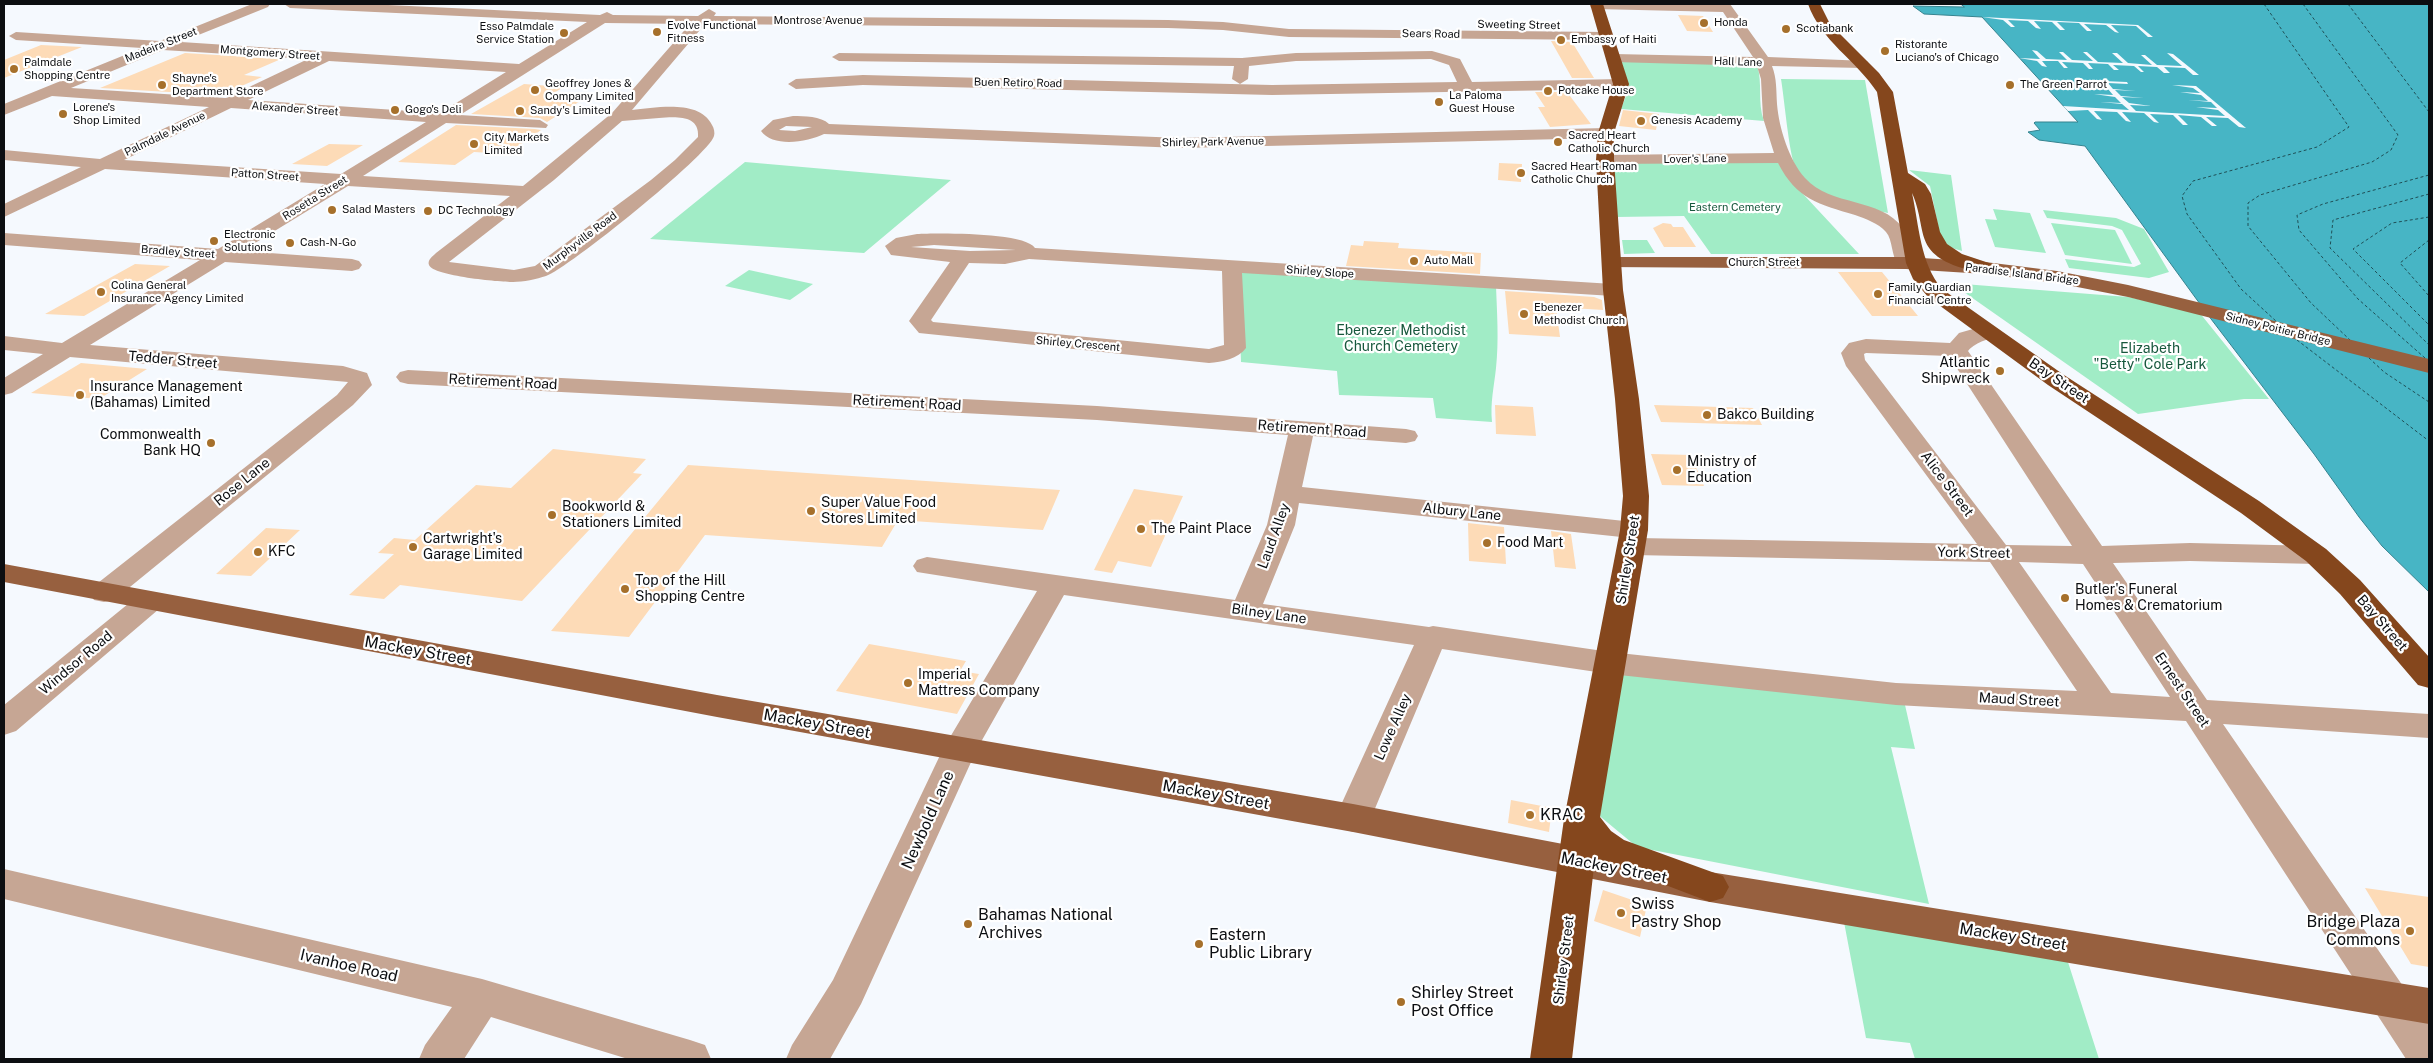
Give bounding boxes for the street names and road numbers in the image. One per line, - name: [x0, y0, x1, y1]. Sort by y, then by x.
- street label: Montrose Avenue: [774, 14, 862, 28]
- street label: Sweeting Street: [1477, 18, 1561, 32]
- street label: Madeira Street: [123, 25, 199, 65]
- street label: Sears Road: [1402, 27, 1460, 41]
- street label: Montgomery Street: [220, 43, 320, 63]
- street label: Hall Lane: [1714, 55, 1762, 69]
- street label: Buen Retiro Road: [974, 76, 1062, 90]
- street label: Alexander Street: [251, 99, 339, 119]
- street label: Palmdale Avenue: [122, 109, 208, 159]
- street label: Shirley Park Avenue: [1162, 135, 1264, 149]
- street label: Lover's Lane: [1663, 152, 1727, 166]
- street label: Patton Street: [231, 166, 299, 184]
- street label: Rosetta Street: [280, 173, 350, 223]
- street label: Murphyville Road: [541, 209, 619, 273]
- street label: Bradley Street: [141, 243, 215, 261]
- street label: Church Street: [1728, 256, 1800, 270]
- street label: Paradise Island Bridge: [1964, 260, 2080, 288]
- street label: Shirley Slope: [1286, 263, 1354, 281]
- street label: Sidney Poitier Bridge: [2224, 310, 2332, 348]
- street label: Shirley Crescent: [1035, 334, 1121, 354]
- street label: Tedder Street: [128, 348, 218, 372]
- street label: Bay Street: [2026, 355, 2092, 407]
- street label: Retirement Road: [448, 371, 558, 393]
- street label: Retirement Road: [852, 392, 962, 414]
- street label: Retirement Road: [1257, 417, 1367, 441]
- street label: Alice Street: [1917, 448, 1977, 520]
- street label: Rose Lane: [211, 454, 273, 510]
- street label: Albury Lane: [1422, 500, 1502, 524]
- street label: Laud Alley: [1254, 501, 1294, 571]
- street label: Shirley Street: [1613, 514, 1643, 606]
- street label: York Street: [1937, 544, 2011, 562]
- street label: Bay Street: [2353, 592, 2411, 654]
- street label: Bilney Lane: [1230, 600, 1308, 628]
- street label: Windsor Road: [36, 628, 116, 698]
- street label: Mackey Street: [363, 632, 473, 670]
- street label: Ernest Street: [2151, 649, 2213, 731]
- street label: Maud Street: [1978, 689, 2060, 711]
- street label: Lowe Alley: [1371, 691, 1415, 763]
- street label: Mackey Street: [762, 705, 872, 743]
- street label: Newbold Lane: [898, 768, 958, 872]
- street label: Mackey Street: [1161, 776, 1271, 814]
- street label: Mackey Street: [1559, 848, 1669, 888]
- street label: Shirley Street: [1550, 914, 1578, 1006]
- street label: Mackey Street: [1958, 919, 2068, 955]
- street label: Ivanhoe Road: [298, 945, 400, 987]

